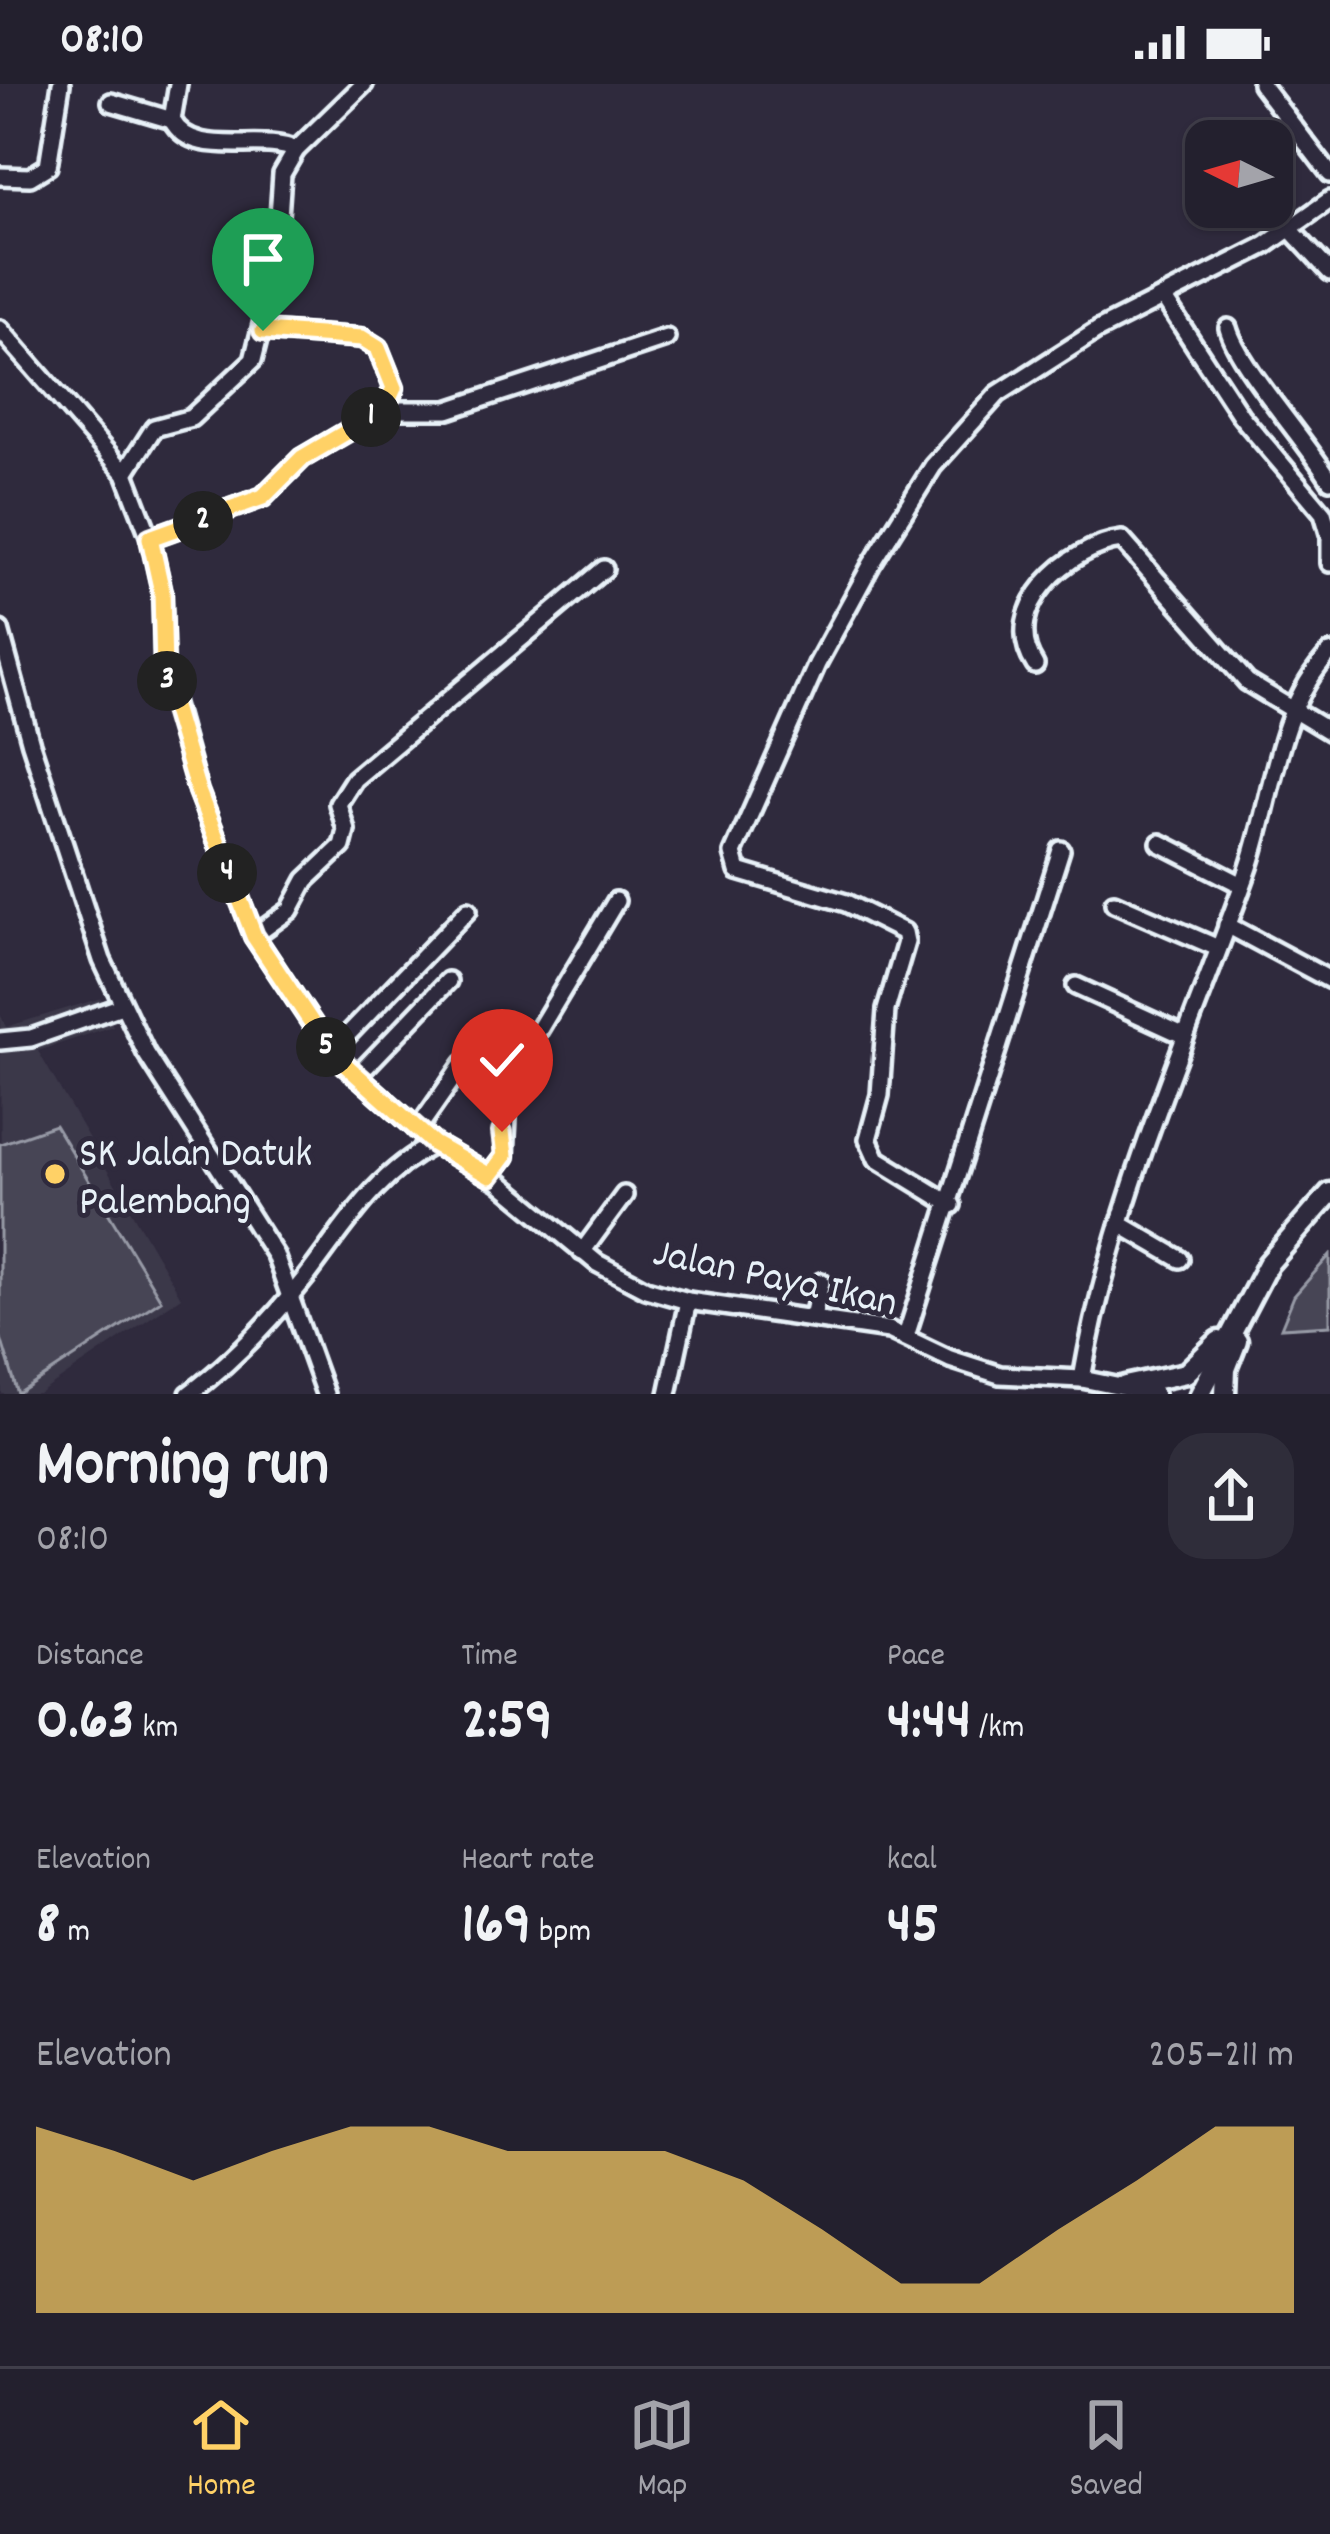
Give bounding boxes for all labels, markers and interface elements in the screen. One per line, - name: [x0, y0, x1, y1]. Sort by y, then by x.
- text: 08:10: [60, 10, 144, 74]
- north arrow: [1185, 120, 1293, 228]
- map controls: [1185, 120, 1293, 228]
- pin: [212, 208, 314, 331]
- icon: arrive: [230, 226, 296, 292]
- pin: 1: [341, 387, 401, 447]
- text: 1: [367, 393, 375, 440]
- pin: 2: [173, 491, 233, 551]
- text: 2: [196, 497, 210, 544]
- pin: 3: [137, 651, 197, 711]
- text: 3: [160, 657, 174, 704]
- pin: 4: [197, 843, 257, 903]
- text: 4: [220, 849, 234, 896]
- pin: [451, 1009, 553, 1132]
- pin: 5: [296, 1017, 356, 1077]
- text: 5: [318, 1023, 334, 1070]
- icon: check: [469, 1027, 535, 1093]
- place label: SK Jalan Datuk Palembang: [79, 1127, 312, 1235]
- marker: SK Jalan Datuk Palembang: [42, 1161, 68, 1187]
- street label: Jalan Paya Ikan: [647, 1226, 902, 1336]
- text: Morning run: [36, 1422, 329, 1516]
- button: share: [1168, 1433, 1294, 1559]
- text: 08:10: [36, 1514, 109, 1569]
- text: Distance: [36, 1634, 144, 1681]
- text: Time: [461, 1634, 518, 1681]
- text: Pace: [887, 1634, 945, 1681]
- text: 0.63: [36, 1681, 135, 1767]
- text: 2:59: [461, 1681, 553, 1767]
- text: 4:44: [887, 1681, 971, 1767]
- text: km: [135, 1706, 178, 1753]
- text: /km: [971, 1706, 1025, 1753]
- text: Elevation: [36, 1838, 151, 1885]
- text: Heart rate: [461, 1838, 595, 1885]
- text: kcal: [887, 1838, 937, 1885]
- text: 8: [36, 1885, 60, 1971]
- text: 169: [461, 1885, 531, 1971]
- text: 45: [887, 1885, 939, 1971]
- text: m: [60, 1910, 90, 1957]
- text: bpm: [531, 1910, 591, 1957]
- text: Elevation: [36, 2030, 172, 2085]
- text: 205–211 m: [1148, 2030, 1294, 2085]
- tab: Home: [187, 2392, 256, 2511]
- tab: Map: [629, 2392, 695, 2511]
- tab: Saved: [1069, 2392, 1143, 2511]

